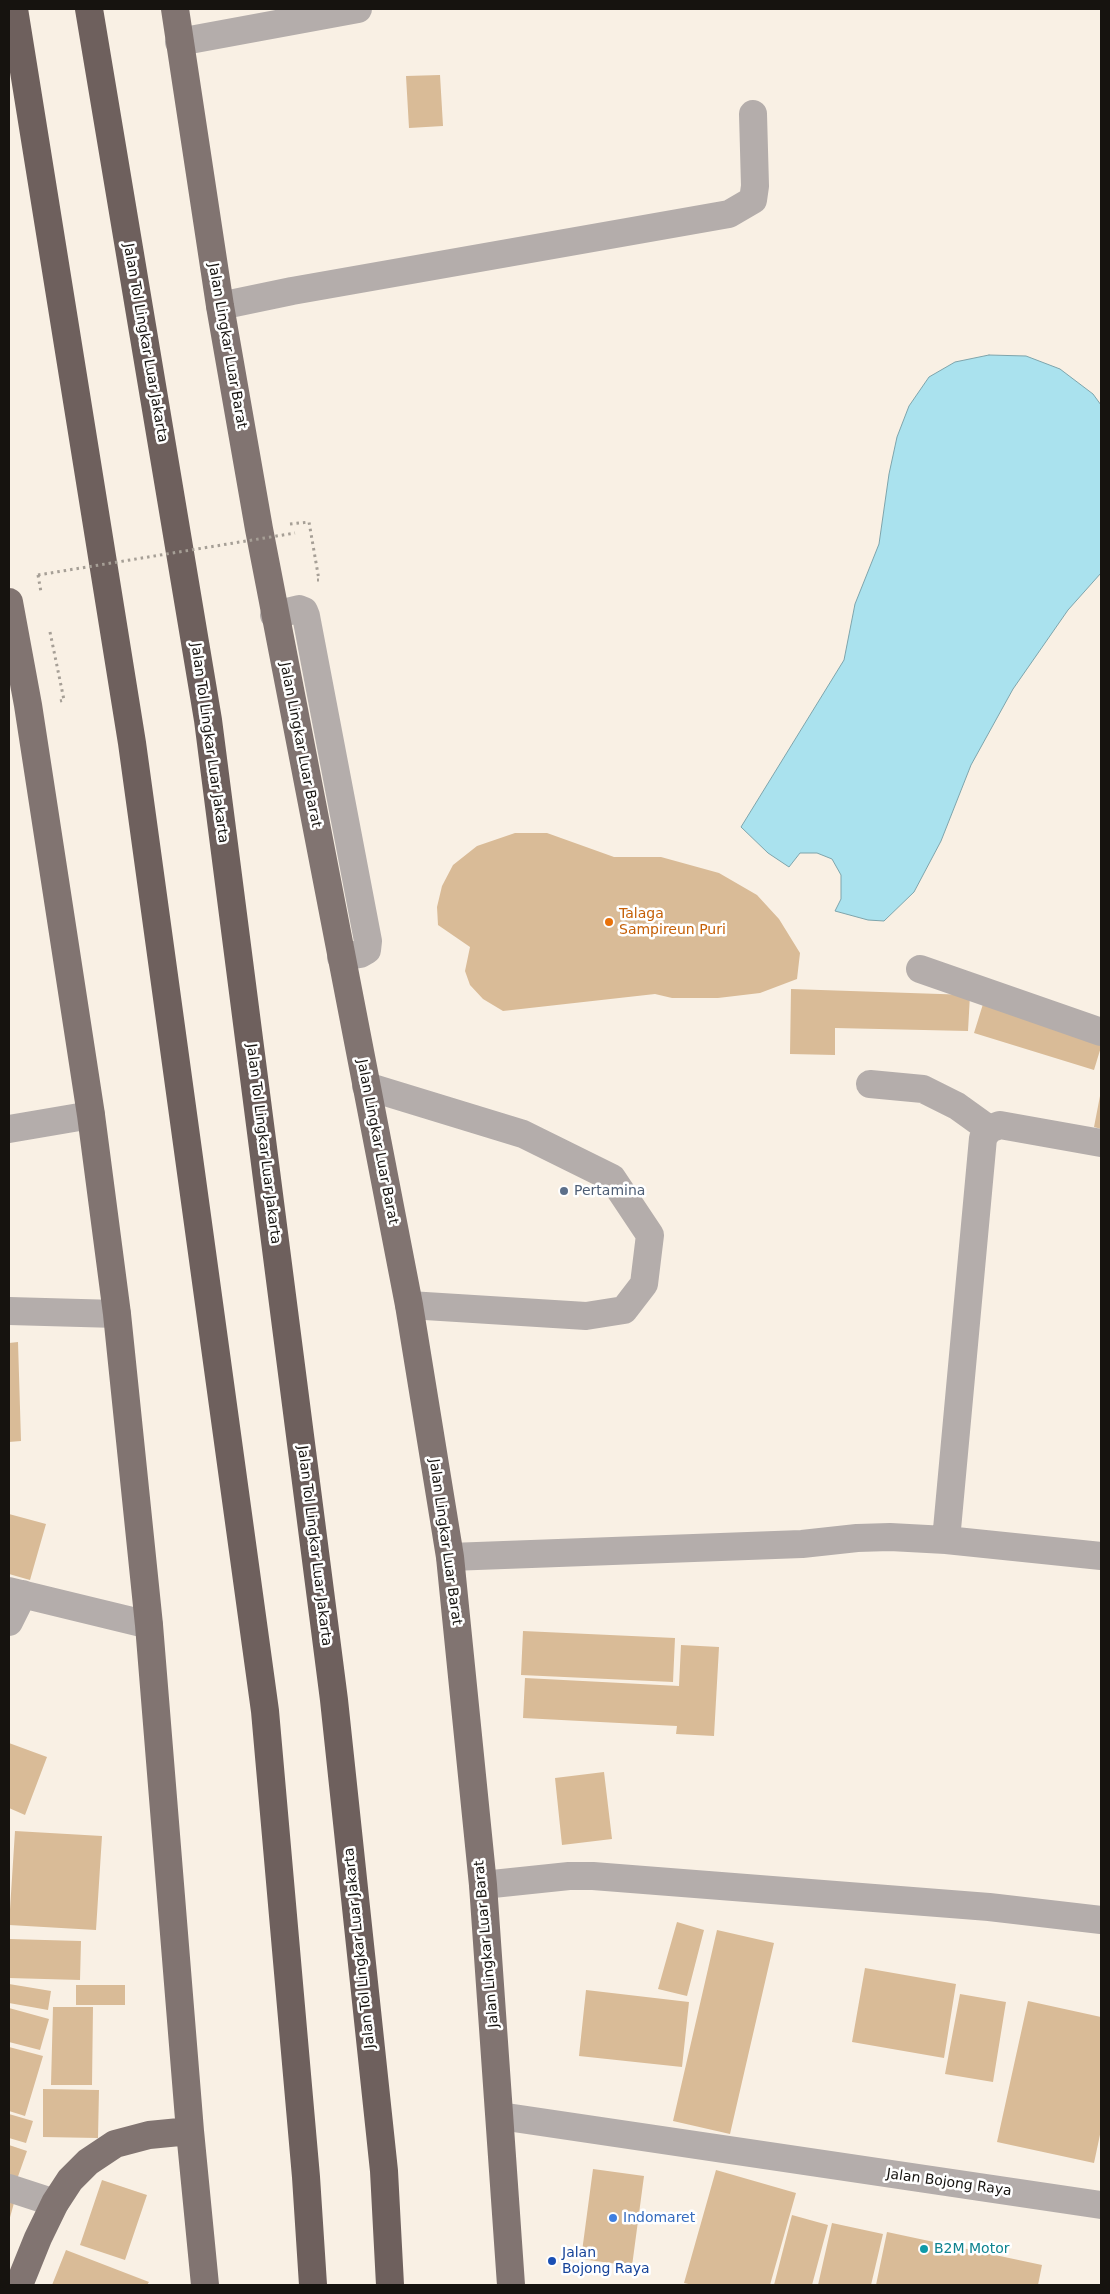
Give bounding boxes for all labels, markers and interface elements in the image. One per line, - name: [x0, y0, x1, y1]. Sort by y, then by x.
- street label: Jalan Tol Lingkar Luar Jakarta: [119, 242, 171, 444]
- street label: Jalan Lingkar Luar Barat: [204, 262, 250, 430]
- street label: Jalan Tol Lingkar Luar Jakarta: [187, 642, 231, 844]
- street label: Jalan Lingkar Luar Barat: [276, 661, 324, 829]
- place label: Talaga Sampireun Puri: [619, 906, 726, 939]
- marker: Talaga Sampireun Puri: [603, 916, 615, 928]
- street label: Jalan Tol Lingkar Luar Jakarta: [242, 1043, 284, 1245]
- street label: Jalan Lingkar Luar Barat: [353, 1058, 401, 1226]
- place label: Pertamina: [574, 1183, 645, 1199]
- marker: Pertamina: [558, 1185, 570, 1197]
- street label: Jalan Tol Lingkar Luar Jakarta: [293, 1445, 335, 1647]
- street label: Jalan Lingkar Luar Barat: [425, 1458, 465, 1626]
- street label: Jalan Tol Lingkar Luar Jakarta: [341, 1847, 379, 2049]
- street label: Jalan Lingkar Luar Barat: [471, 1860, 503, 2028]
- street label: Jalan Bojong Raya: [885, 2166, 1013, 2200]
- place label: Indomaret: [623, 2210, 695, 2226]
- marker: Indomaret: [607, 2212, 619, 2224]
- place label: B2M Motor: [934, 2241, 1009, 2257]
- marker: B2M Motor: [918, 2243, 930, 2255]
- place label: Jalan Bojong Raya: [562, 2245, 650, 2278]
- marker: Jalan Bojong Raya: [546, 2255, 558, 2267]

